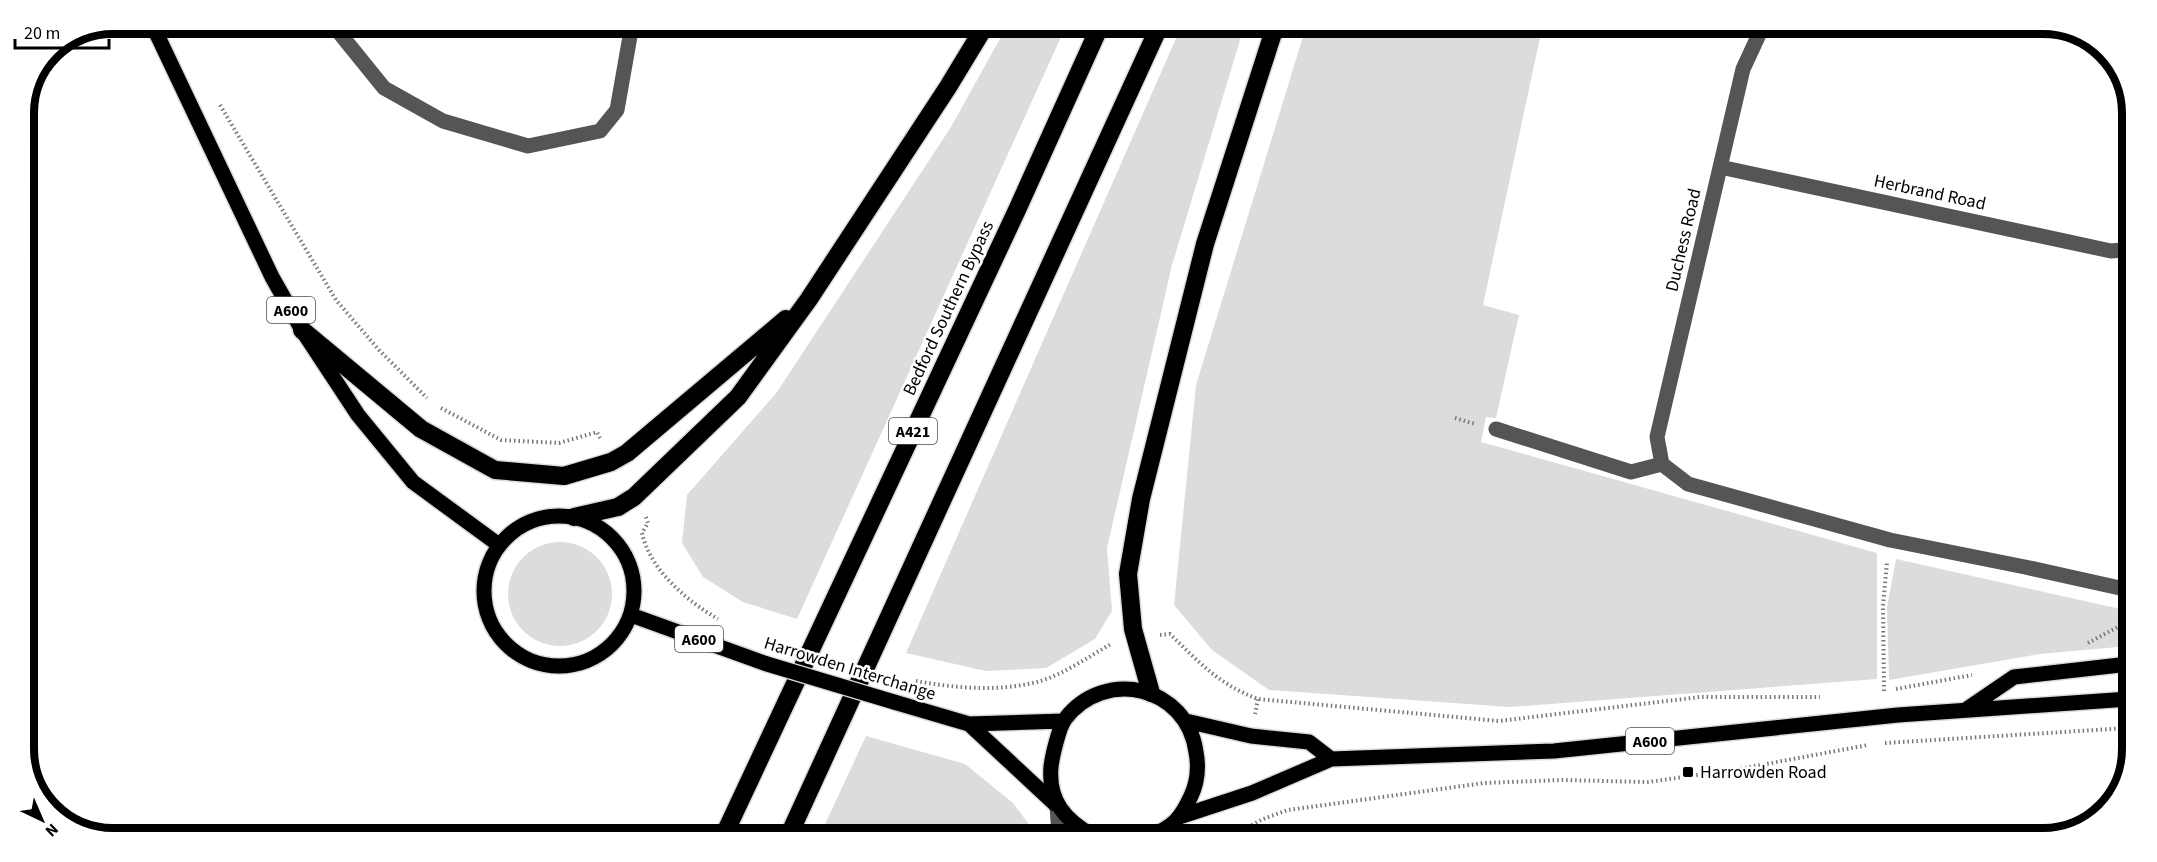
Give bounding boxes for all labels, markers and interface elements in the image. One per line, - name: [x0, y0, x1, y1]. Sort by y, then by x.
- scale bar: [15, 12, 110, 50]
- text: 20 m: [24, 21, 60, 46]
- street label: Herbrand Road: [1872, 168, 1988, 217]
- street label: Duchess Road: [1659, 186, 1707, 294]
- street label: Bedford Southern Bypass: [897, 217, 1000, 400]
- road number: A600: [267, 297, 315, 323]
- road number: A421: [889, 418, 937, 444]
- road number: A600: [675, 626, 723, 652]
- street label: Harrowden Interchange: [761, 630, 939, 706]
- road number: A600: [1626, 728, 1674, 754]
- place label: Harrowden Road: [1700, 760, 1827, 785]
- marker: Harrowden Road: [1681, 765, 1695, 779]
- north arrow: [12, 790, 72, 850]
- text: N: [40, 818, 63, 842]

